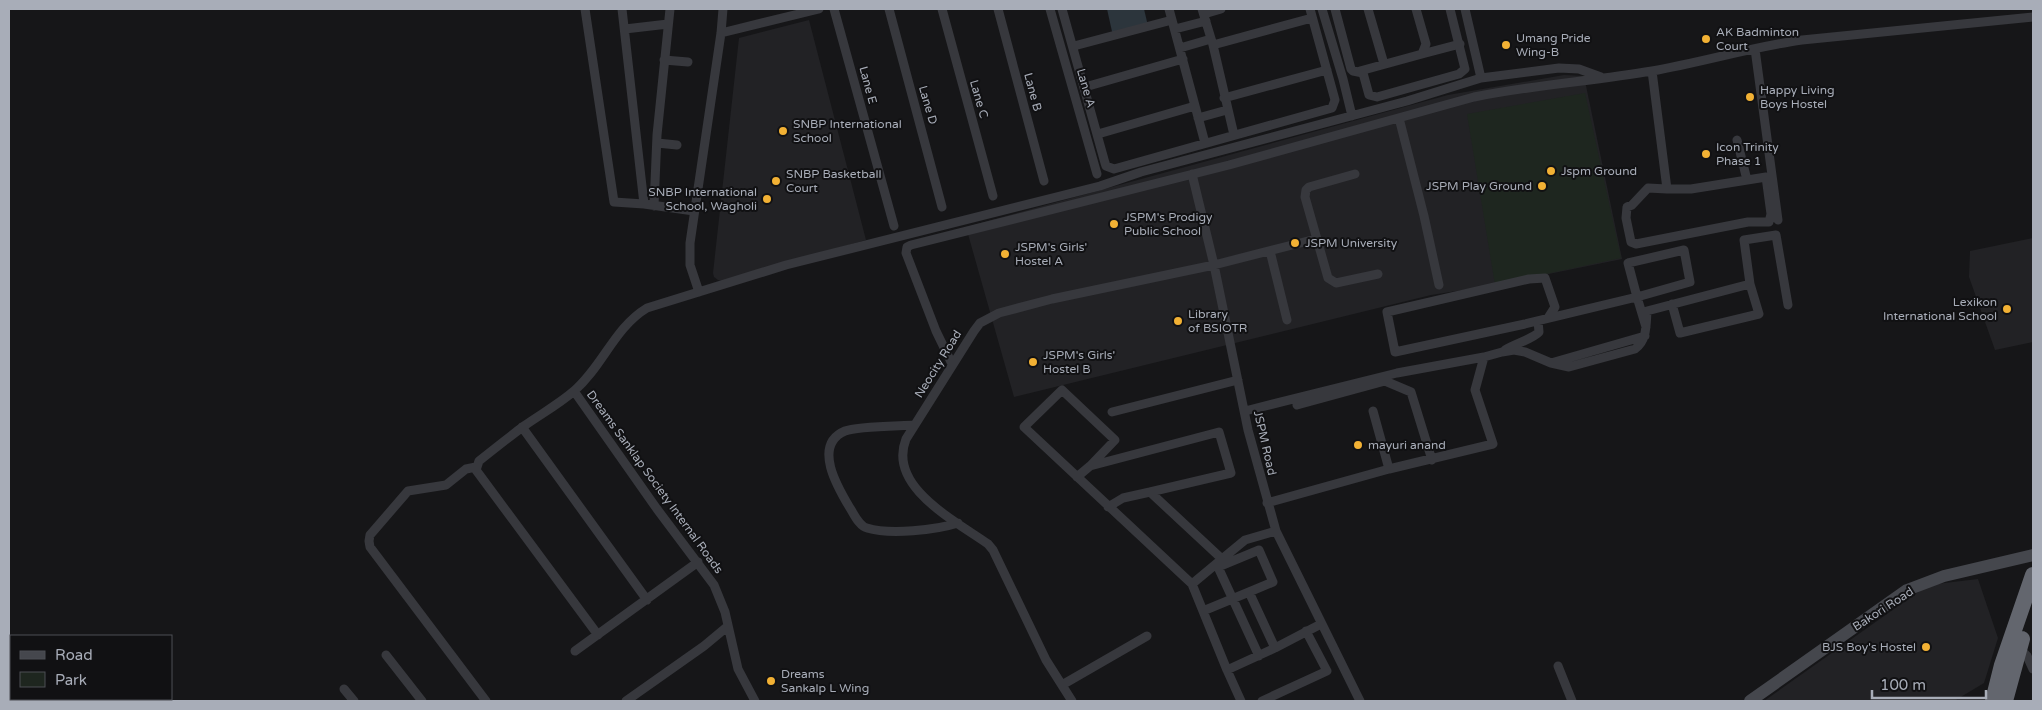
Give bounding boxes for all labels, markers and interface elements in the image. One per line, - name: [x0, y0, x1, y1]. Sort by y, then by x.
- place label: AK Badminton Court: [1716, 25, 1799, 53]
- place label: Umang Pride Wing-B: [1516, 31, 1591, 59]
- marker: AK Badminton Court: [1700, 33, 1712, 45]
- marker: Umang Pride Wing-B: [1500, 39, 1512, 51]
- street label: Lane E: [856, 65, 880, 106]
- street label: Lane A: [1074, 67, 1098, 109]
- street label: Lane B: [1021, 71, 1045, 113]
- street label: Lane C: [967, 78, 991, 120]
- place label: Happy Living Boys Hostel: [1760, 83, 1835, 111]
- street label: Lane D: [916, 84, 940, 126]
- marker: Happy Living Boys Hostel: [1744, 91, 1756, 103]
- place label: SNBP International School: [793, 117, 902, 145]
- marker: SNBP International School: [777, 125, 789, 137]
- place label: Icon Trinity Phase 1: [1716, 140, 1779, 168]
- marker: Icon Trinity Phase 1: [1700, 148, 1712, 160]
- place label: Jspm Ground: [1561, 164, 1637, 178]
- marker: Jspm Ground: [1545, 165, 1557, 177]
- place label: SNBP Basketball Court: [786, 167, 881, 195]
- marker: SNBP Basketball Court: [770, 175, 782, 187]
- place label: JSPM Play Ground: [1426, 179, 1532, 193]
- marker: JSPM Play Ground: [1536, 180, 1548, 192]
- place label: SNBP International School, Wagholi: [648, 185, 757, 213]
- marker: SNBP International School, Wagholi: [761, 193, 773, 205]
- place label: JSPM's Prodigy Public School: [1124, 210, 1213, 238]
- marker: JSPM's Prodigy Public School: [1108, 218, 1120, 230]
- place label: JSPM University: [1305, 236, 1398, 250]
- marker: JSPM University: [1289, 237, 1301, 249]
- place label: JSPM's Girls' Hostel A: [1015, 240, 1087, 268]
- marker: JSPM's Girls' Hostel A: [999, 248, 1011, 260]
- place label: Lexikon International School: [1883, 295, 1997, 323]
- marker: Lexikon International School: [2001, 303, 2013, 315]
- place label: Library of BSIOTR: [1188, 307, 1247, 335]
- marker: Library of BSIOTR: [1172, 315, 1184, 327]
- street label: Neocity Road: [912, 328, 964, 400]
- place label: JSPM's Girls' Hostel B: [1043, 348, 1115, 376]
- marker: JSPM's Girls' Hostel B: [1027, 356, 1039, 368]
- street label: Dreams Sanklap Society Internal Roads: [584, 388, 726, 576]
- street label: JSPM Road: [1251, 409, 1279, 477]
- place label: mayuri anand: [1368, 438, 1446, 452]
- marker: mayuri anand: [1352, 439, 1364, 451]
- street label: Bakori Road: [1850, 584, 1916, 634]
- legend: [10, 635, 172, 700]
- place label: BJS Boy's Hostel: [1822, 640, 1916, 654]
- marker: BJS Boy's Hostel: [1920, 641, 1932, 653]
- text: Road: [55, 646, 93, 664]
- place label: Dreams Sankalp L Wing: [781, 667, 869, 695]
- scale bar: [1872, 668, 1986, 700]
- text: Park: [55, 671, 87, 689]
- marker: Dreams Sankalp L Wing: [765, 675, 777, 687]
- text: 100 m: [1880, 676, 1926, 694]

